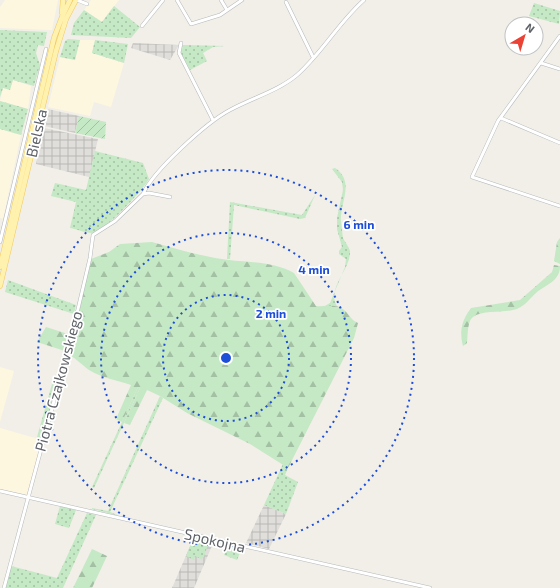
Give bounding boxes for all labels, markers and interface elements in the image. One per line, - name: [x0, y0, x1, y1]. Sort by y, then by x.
- north arrow: [504, 16, 544, 56]
- text: N: [523, 20, 538, 35]
- street label: Bielska: [22, 107, 50, 159]
- text: 6 min: [344, 217, 374, 231]
- text: 4 min: [298, 262, 330, 276]
- text: 2 min: [256, 306, 286, 320]
- street label: Piotra Czajkowskiego: [31, 309, 86, 453]
- centre of rings: [219, 351, 233, 365]
- street label: Spokojna: [182, 524, 247, 557]

